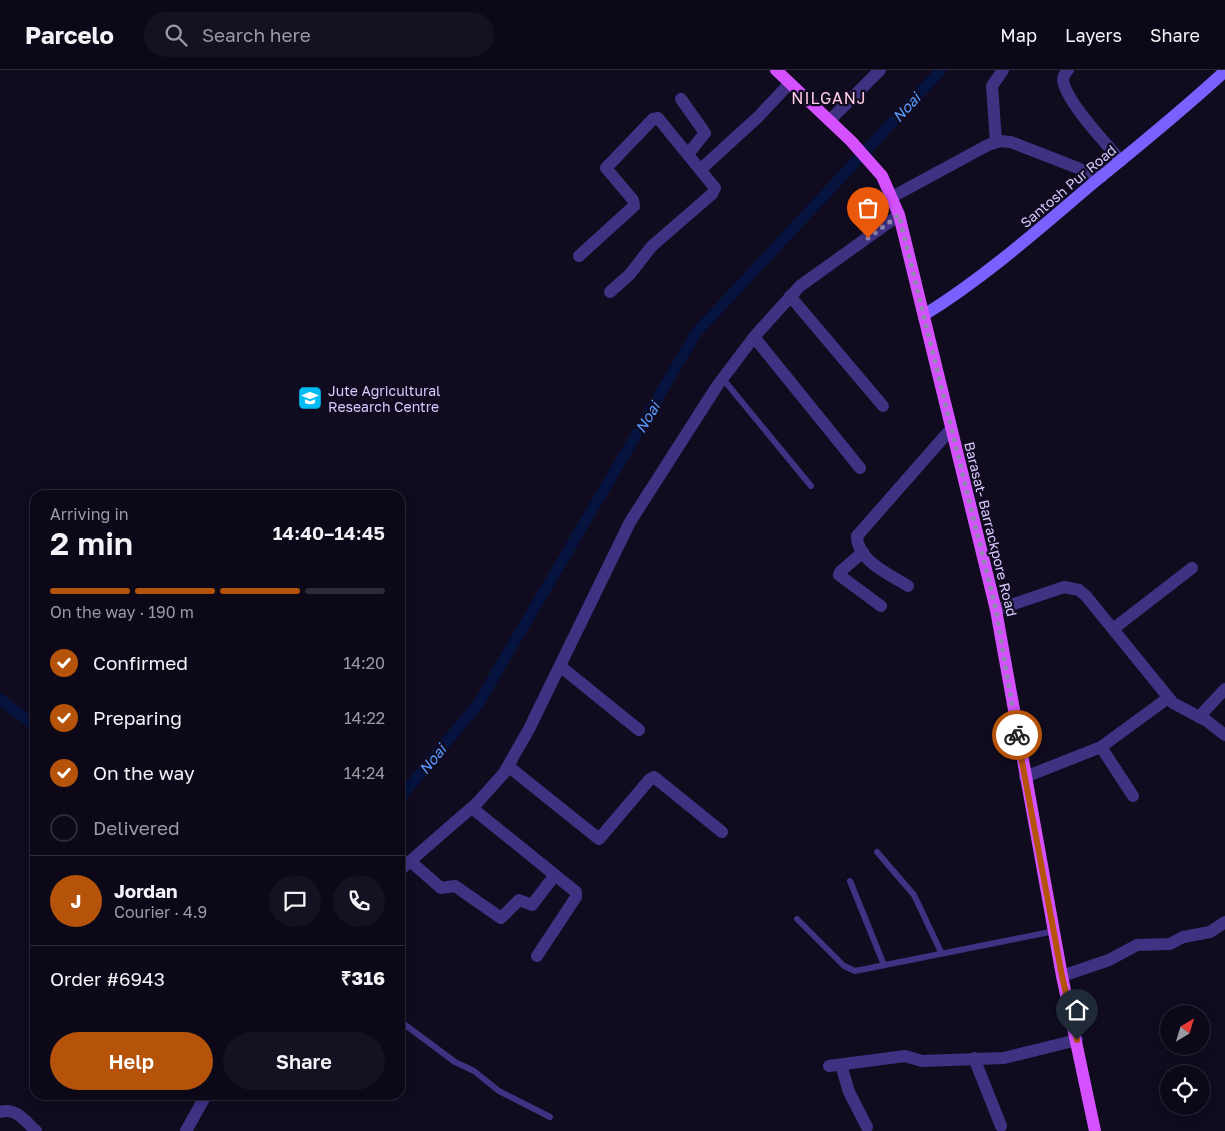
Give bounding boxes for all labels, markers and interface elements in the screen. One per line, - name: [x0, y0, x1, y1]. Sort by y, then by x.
- search box: [144, 12, 494, 57]
- text: Parcelo: [25, 20, 114, 49]
- icon: search: [162, 21, 190, 49]
- text: Search here: [202, 23, 311, 46]
- text: Map: [1000, 24, 1037, 46]
- text: Layers: [1065, 24, 1122, 46]
- text: Share: [1150, 24, 1200, 46]
- water label: Noai: [888, 87, 925, 125]
- district label: NILGANJ: [791, 88, 867, 108]
- street label: Santosh Pur Road: [1017, 141, 1119, 231]
- pin: [847, 187, 889, 238]
- icon: bag: [854, 194, 882, 222]
- place label: Jute Agricultural Research Centre: [328, 382, 441, 415]
- school or university icon: Jute Agricultural Research Centre: [297, 385, 323, 411]
- water label: Noai: [631, 397, 664, 436]
- street label: Barasat- Barrackpore Road: [961, 440, 1021, 618]
- text: Arriving in: [50, 504, 129, 524]
- text: 14:40–14:45: [273, 521, 385, 544]
- text: 2 min: [50, 524, 133, 562]
- text: On the way · 190 m: [50, 602, 194, 622]
- icon: check: [50, 649, 78, 677]
- text: Confirmed: [93, 651, 188, 674]
- text: 14:20: [343, 653, 385, 673]
- icon: check: [50, 704, 78, 732]
- text: Preparing: [93, 706, 182, 729]
- text: 14:22: [344, 708, 385, 728]
- courier: [992, 710, 1042, 760]
- icon: bike: [1003, 721, 1031, 749]
- water label: Noai: [415, 739, 451, 777]
- icon: check: [50, 759, 78, 787]
- text: On the way: [93, 761, 195, 784]
- text: 14:24: [344, 763, 385, 783]
- text: Delivered: [93, 816, 180, 839]
- button: chat: [269, 875, 321, 927]
- button: phone: [333, 875, 385, 927]
- text: Jordan: [114, 879, 178, 902]
- text: J: [71, 889, 81, 912]
- text: Courier · 4.9: [114, 902, 207, 922]
- text: ₹316: [341, 966, 385, 989]
- text: Order #6943: [50, 967, 165, 990]
- pin: [1056, 989, 1098, 1040]
- icon: home: [1063, 996, 1091, 1024]
- north arrow: [1160, 1005, 1210, 1055]
- map controls: [1160, 1005, 1210, 1115]
- button: Help: [50, 1032, 213, 1090]
- button: Share: [223, 1032, 385, 1090]
- button: locate: [1160, 1065, 1210, 1115]

